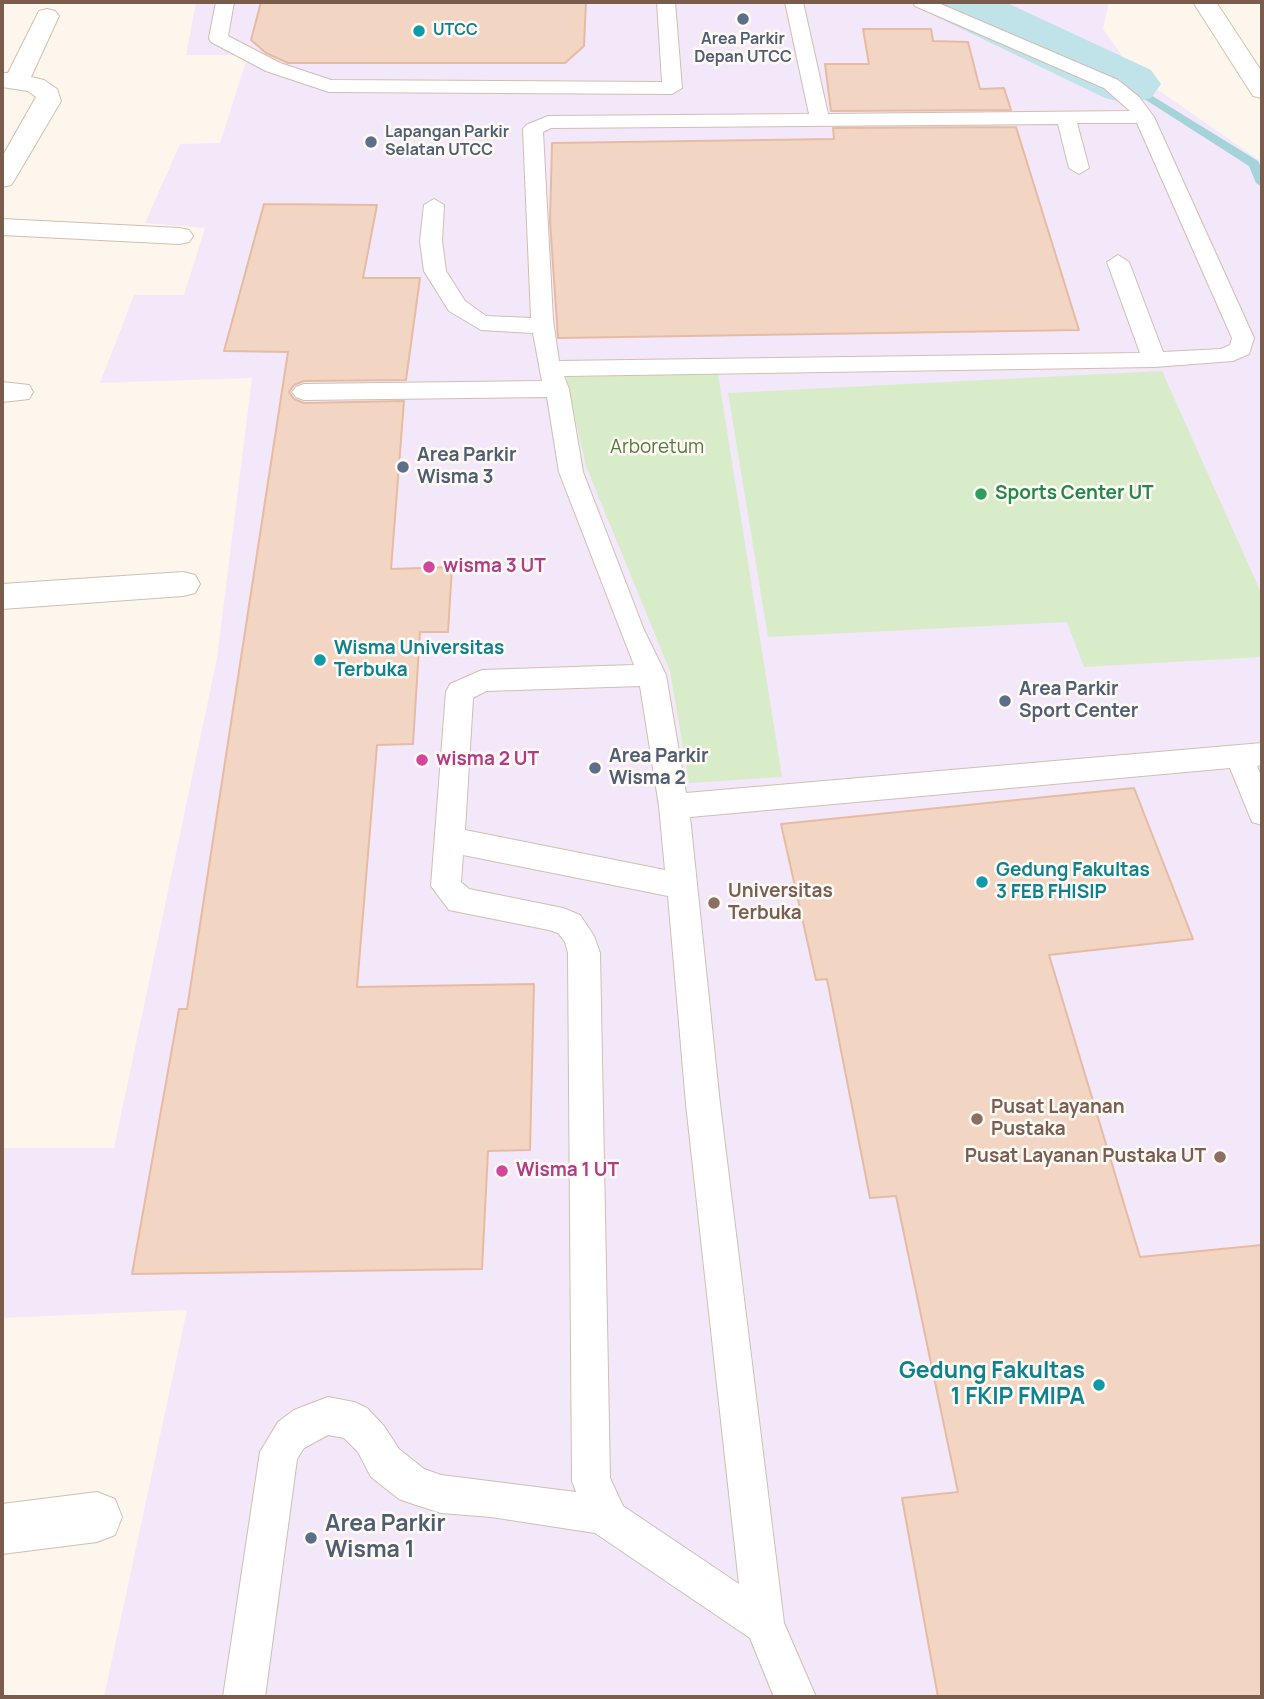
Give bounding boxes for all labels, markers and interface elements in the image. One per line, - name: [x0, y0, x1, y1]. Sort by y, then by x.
- marker: Area Parkir Depan UTCC: [735, 11, 751, 27]
- place label: UTCC: [433, 21, 478, 41]
- marker: UTCC: [411, 23, 427, 39]
- place label: Area Parkir Depan UTCC: [694, 30, 792, 68]
- place label: Lapangan Parkir Selatan UTCC: [385, 123, 509, 161]
- marker: Lapangan Parkir Selatan UTCC: [363, 134, 379, 150]
- park label: Arboretum: [610, 437, 704, 459]
- place label: Area Parkir Wisma 3: [417, 445, 517, 489]
- marker: Area Parkir Wisma 3: [395, 459, 411, 475]
- place label: Sports Center UT: [995, 483, 1154, 505]
- marker: Sports Center UT: [973, 486, 989, 502]
- place label: wisma 3 UT: [443, 556, 546, 578]
- marker: wisma 3 UT: [421, 559, 437, 575]
- place label: Wisma Universitas Terbuka: [334, 638, 504, 682]
- marker: Wisma Universitas Terbuka: [312, 652, 328, 668]
- place label: Area Parkir Sport Center: [1019, 679, 1138, 723]
- marker: Area Parkir Sport Center: [997, 693, 1013, 709]
- place label: Area Parkir Wisma 2: [609, 746, 709, 790]
- place label: wisma 2 UT: [436, 749, 539, 771]
- marker: wisma 2 UT: [414, 752, 430, 768]
- marker: Area Parkir Wisma 2: [587, 760, 603, 776]
- place label: Gedung Fakultas 3 FEB FHISIP: [996, 860, 1150, 904]
- marker: Gedung Fakultas 3 FEB FHISIP: [974, 874, 990, 890]
- place label: Universitas Terbuka: [728, 881, 833, 925]
- marker: Universitas Terbuka: [706, 895, 722, 911]
- place label: Pusat Layanan Pustaka: [991, 1097, 1125, 1141]
- marker: Pusat Layanan Pustaka: [969, 1111, 985, 1127]
- place label: Pusat Layanan Pustaka UT: [965, 1146, 1206, 1168]
- marker: Pusat Layanan Pustaka UT: [1212, 1149, 1228, 1165]
- place label: Wisma 1 UT: [516, 1160, 619, 1182]
- marker: Wisma 1 UT: [494, 1163, 510, 1179]
- place label: Gedung Fakultas 1 FKIP FMIPA: [899, 1358, 1085, 1412]
- marker: Gedung Fakultas 1 FKIP FMIPA: [1091, 1377, 1107, 1393]
- place label: Area Parkir Wisma 1: [325, 1511, 446, 1565]
- marker: Area Parkir Wisma 1: [303, 1530, 319, 1546]

